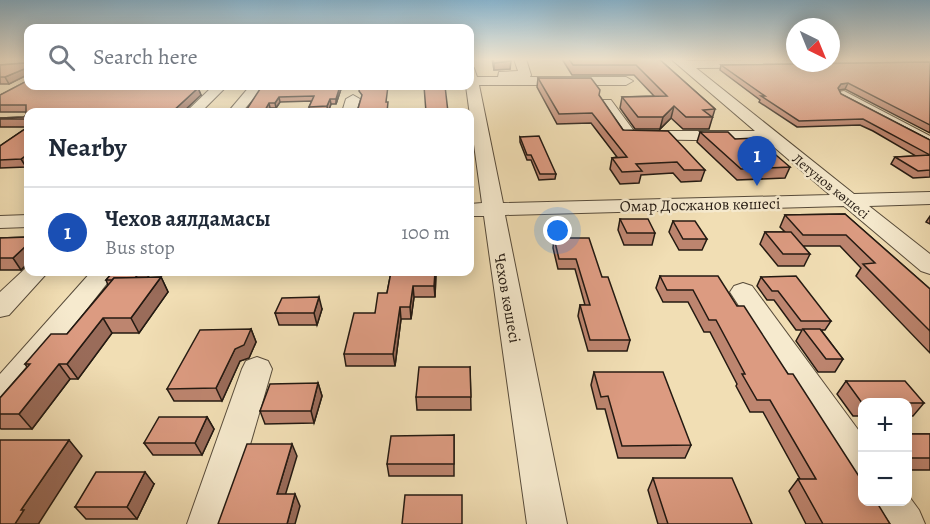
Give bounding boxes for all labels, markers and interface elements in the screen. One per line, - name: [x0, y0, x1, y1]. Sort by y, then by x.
- north arrow: [786, 18, 840, 72]
- search box: [24, 24, 474, 90]
- icon: search: [45, 41, 78, 74]
- text: Search here: [93, 42, 198, 72]
- text: Nearby: [48, 130, 127, 165]
- pin: 1: [738, 136, 777, 186]
- street label: Летунов көшесі: [788, 149, 873, 224]
- street label: Омар Досжанов көшесі: [619, 193, 781, 217]
- text: Чехов аялдамасы: [105, 204, 271, 234]
- your location: [543, 216, 572, 245]
- text: 1: [64, 219, 71, 246]
- text: 100 m: [401, 219, 450, 246]
- text: Bus stop: [105, 234, 175, 261]
- street label: Чехов көшесі: [488, 252, 526, 345]
- map controls: [858, 398, 912, 506]
- button: +: [858, 398, 912, 452]
- button: −: [858, 452, 912, 506]

